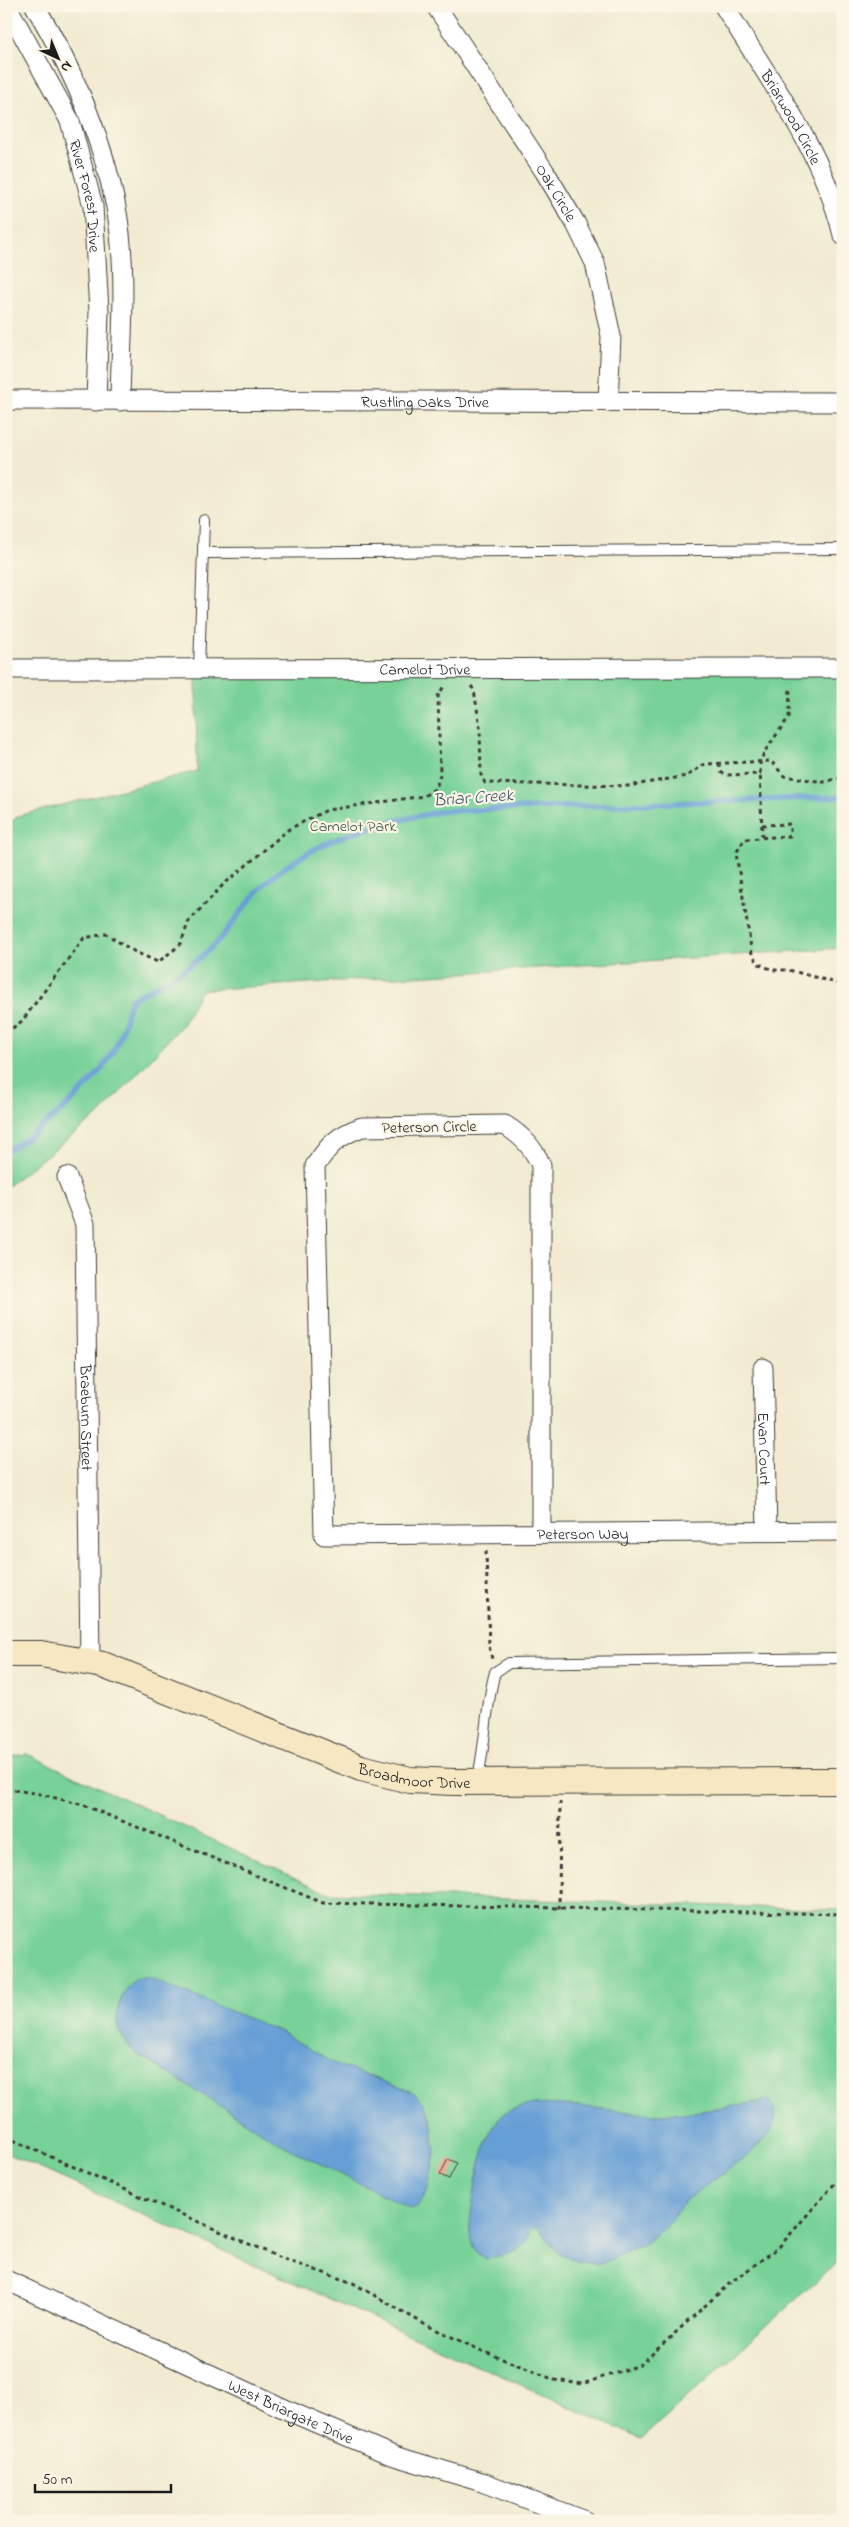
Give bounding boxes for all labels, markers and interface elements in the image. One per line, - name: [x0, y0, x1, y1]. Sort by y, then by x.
- north arrow: [32, 32, 82, 82]
- text: N: [55, 55, 77, 77]
- street label: Briarwood Circle: [753, 65, 827, 170]
- street label: River Forest Drive: [62, 137, 106, 254]
- street label: Oak Circle: [529, 159, 582, 227]
- street label: Rustling Oaks Drive: [361, 391, 490, 415]
- street label: Camelot Drive: [380, 658, 471, 683]
- water label: Briar Creek: [432, 783, 515, 815]
- park label: Camelot Park: [310, 815, 397, 839]
- street label: Peterson Circle: [381, 1115, 478, 1141]
- street label: Braeburn Street: [73, 1363, 98, 1472]
- street label: Evan Court: [750, 1412, 776, 1486]
- street label: Peterson Way: [537, 1523, 629, 1547]
- street label: Broadmoor Drive: [354, 1757, 471, 1796]
- street label: West Briargate Drive: [224, 2374, 358, 2452]
- scale bar: [35, 2462, 171, 2494]
- text: 50 m: [42, 2469, 73, 2491]

